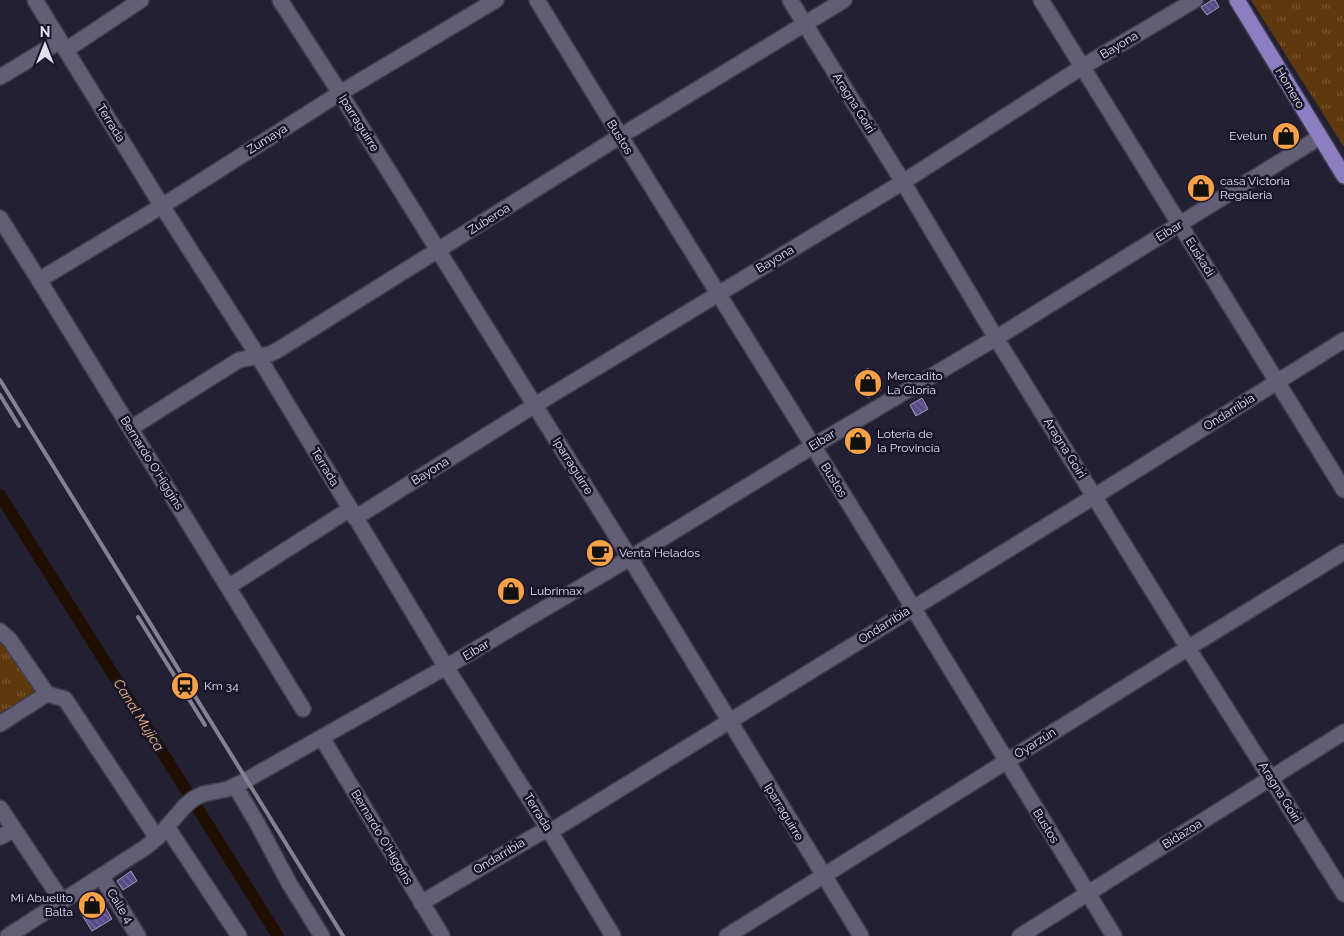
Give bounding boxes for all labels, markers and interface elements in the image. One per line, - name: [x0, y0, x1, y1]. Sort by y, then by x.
- north arrow: [20, 20, 70, 70]
- text: N: [40, 24, 50, 40]
- street label: Bayona: [1098, 28, 1140, 62]
- street label: Homero: [1272, 65, 1308, 111]
- street label: Aragna Goiri: [830, 70, 878, 136]
- street label: Iparraguirre: [336, 92, 382, 154]
- street label: Terrada: [94, 101, 128, 145]
- street label: Bustos: [604, 117, 636, 157]
- street label: Zumaya: [244, 121, 290, 157]
- shop icon: Evelun: [1271, 121, 1301, 151]
- place label: Evelun: [1229, 129, 1267, 143]
- shop icon: casa Victoria Regaleria: [1186, 173, 1216, 203]
- place label: casa Victoria Regaleria: [1220, 174, 1290, 202]
- street label: Zuberoa: [466, 201, 512, 237]
- street label: Eibar: [1153, 217, 1185, 244]
- street label: Euskadi: [1183, 235, 1217, 279]
- street label: Bayona: [754, 242, 796, 276]
- shop icon: Mercadito La Gloria: [853, 368, 883, 398]
- place label: Mercadito La Gloria: [887, 369, 943, 397]
- street label: Ondarribia: [1201, 391, 1257, 433]
- street label: Bernardo O'Higgins: [118, 414, 187, 512]
- street label: Aragna Goiri: [1041, 415, 1089, 481]
- street label: Eibar: [806, 426, 838, 453]
- shop icon: Lotería de la Provincía: [843, 426, 873, 456]
- place label: Lotería de la Provincía: [877, 427, 940, 455]
- street label: Iparraguirre: [550, 435, 596, 497]
- street label: Terrada: [308, 445, 342, 489]
- street label: Bayona: [409, 454, 451, 488]
- street label: Bustos: [818, 460, 850, 500]
- cafe icon: Venta Helados: [585, 538, 615, 568]
- place label: Venta Helados: [619, 546, 700, 560]
- shop icon: Lubrimax: [496, 576, 526, 606]
- place label: Lubrimax: [530, 584, 582, 598]
- street label: Ondarribia: [856, 604, 912, 646]
- street label: Eibar: [460, 636, 492, 663]
- station icon: Km 34: [170, 671, 200, 701]
- water label: Canal Mujica: [110, 676, 168, 754]
- place label: Km 34: [204, 679, 239, 693]
- street label: Oyarzún: [1012, 725, 1058, 761]
- street label: Aragna Goiri: [1256, 759, 1304, 825]
- street label: Iparraguirre: [761, 781, 807, 843]
- street label: Bernardo O'Higgins: [348, 787, 416, 887]
- street label: Terrada: [521, 790, 555, 834]
- street label: Bustos: [1030, 806, 1062, 846]
- street label: Bidazoa: [1160, 816, 1204, 852]
- street label: Ondarribia: [471, 835, 527, 877]
- street label: Calle 4: [104, 886, 136, 926]
- shop icon: Mi Abuelito Balta: [77, 890, 107, 920]
- place label: Mi Abuelito Balta: [11, 891, 73, 919]

